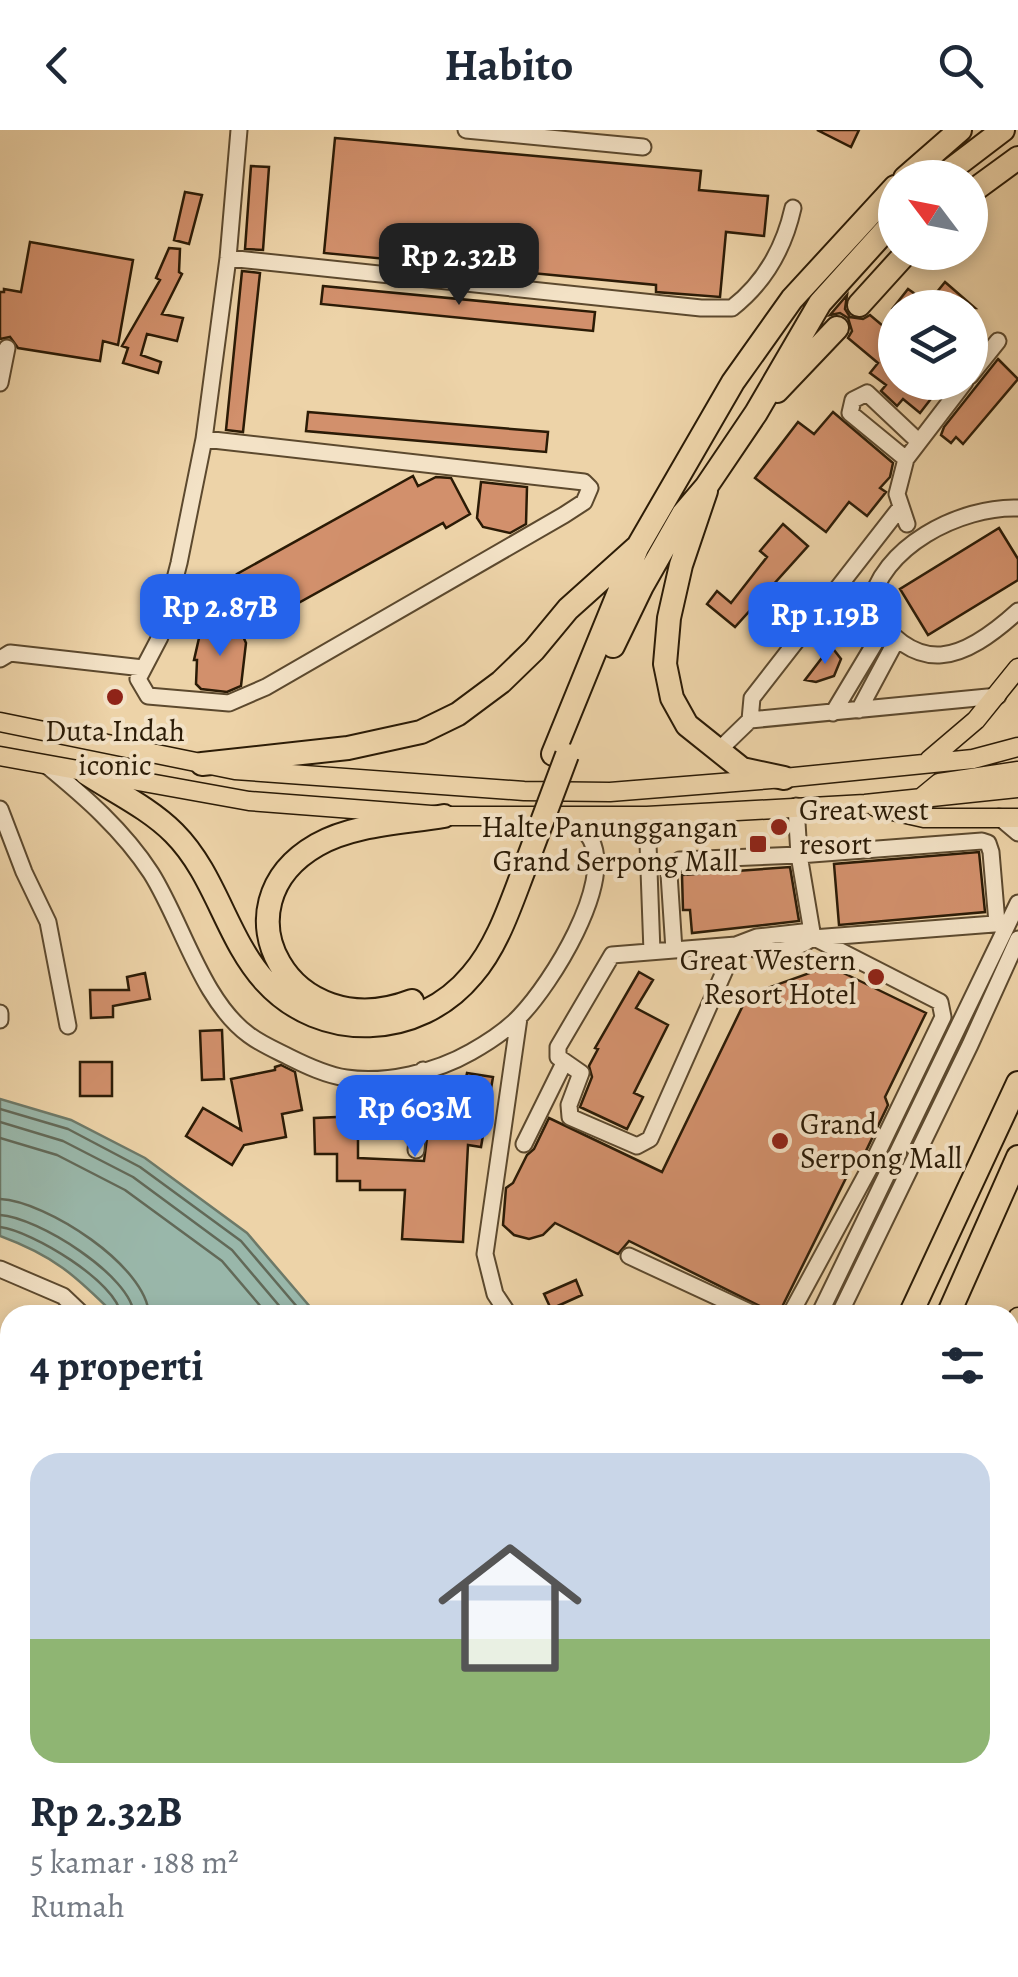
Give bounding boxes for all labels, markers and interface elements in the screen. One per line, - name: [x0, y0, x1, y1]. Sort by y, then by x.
- text: Habito: [444, 34, 574, 96]
- icon: back: [30, 38, 85, 93]
- icon: search: [933, 38, 988, 93]
- north arrow: [878, 160, 988, 270]
- map controls: [878, 160, 988, 400]
- pin: Rp 2.32B: [356, 223, 562, 308]
- text: Rp 2.32B: [401, 233, 517, 277]
- button: layers: [878, 290, 988, 400]
- pin: Rp 2.87B: [117, 574, 323, 659]
- pin: Rp 1.19B: [722, 582, 928, 667]
- text: Rp 2.87B: [162, 584, 278, 628]
- text: Rp 1.19B: [770, 592, 880, 636]
- marker: Duta Indah iconic: [104, 686, 126, 708]
- place label: Duta Indah iconic: [45, 711, 185, 785]
- place label: Great west resort: [799, 790, 929, 864]
- place label: Halte Panunggangan Grand Serpong Mall: [481, 807, 738, 881]
- marker: Great west resort: [768, 816, 790, 838]
- marker: Halte Panunggangan Grand Serpong Mall: [747, 833, 769, 855]
- place label: Great Western Resort Hotel: [680, 940, 856, 1014]
- marker: Great Western Resort Hotel: [865, 966, 887, 988]
- pin: Rp 603M: [323, 1075, 507, 1160]
- text: Rp 603M: [358, 1085, 472, 1129]
- place label: Grand Serpong Mall: [800, 1104, 962, 1178]
- marker: Grand Serpong Mall: [769, 1130, 791, 1152]
- text: 4 properti: [30, 1337, 204, 1394]
- icon: filters: [935, 1338, 990, 1393]
- icon: home: [420, 1518, 600, 1698]
- text: Rp 2.32B: [30, 1783, 182, 1840]
- text: 5 kamar · 188 m²: [30, 1840, 239, 1884]
- text: Rumah: [30, 1884, 125, 1928]

